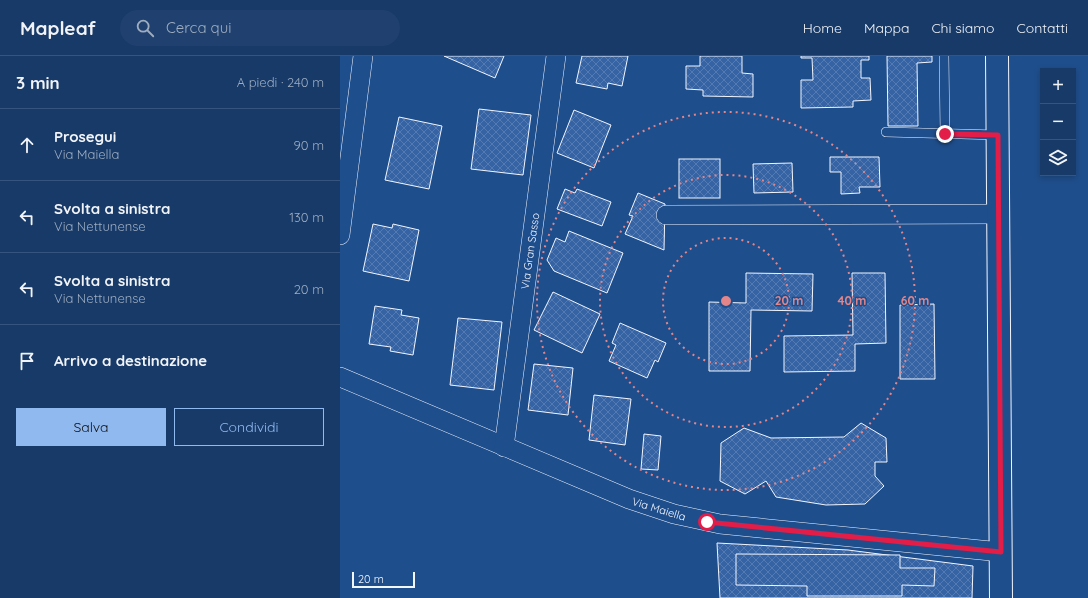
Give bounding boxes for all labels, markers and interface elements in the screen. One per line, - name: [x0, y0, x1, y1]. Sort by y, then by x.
- search box: [120, 10, 400, 46]
- text: Mapleaf: [20, 16, 96, 40]
- icon: search: [134, 17, 156, 39]
- text: Cerca qui: [166, 18, 231, 37]
- text: Home: [803, 19, 842, 37]
- text: Mappa: [864, 19, 909, 37]
- text: Chi siamo: [931, 19, 995, 37]
- text: Contatti: [1017, 19, 1068, 37]
- map controls: [1040, 68, 1076, 176]
- button: +: [1040, 68, 1076, 104]
- text: 3 min: [16, 72, 60, 93]
- text: A piedi · 240 m: [237, 74, 324, 90]
- button: −: [1040, 104, 1076, 140]
- route end: [936, 125, 954, 143]
- text: Prosegui: [54, 127, 116, 146]
- icon: ahead: [16, 134, 38, 156]
- text: 90 m: [294, 137, 324, 153]
- button: layers: [1040, 140, 1076, 176]
- text: Via Maiella: [54, 146, 119, 162]
- text: Svolta a sinistra: [54, 199, 170, 218]
- icon: left: [16, 206, 38, 228]
- text: 130 m: [289, 209, 324, 225]
- street label: Via Gran Sasso: [518, 212, 542, 290]
- text: Via Nettunense: [54, 218, 146, 234]
- text: Svolta a sinistra: [54, 271, 170, 290]
- icon: left: [16, 278, 38, 300]
- text: 20 m: [294, 281, 324, 297]
- text: Via Nettunense: [54, 290, 146, 306]
- text: 20 m: [775, 293, 803, 308]
- text: 40 m: [838, 293, 866, 308]
- text: 60 m: [901, 293, 929, 308]
- centre of rings: [719, 294, 733, 308]
- icon: arrive: [16, 350, 38, 372]
- text: Arrivo a destinazione: [54, 351, 207, 370]
- button: Salva: [16, 408, 166, 446]
- button: Condividi: [174, 408, 324, 446]
- street label: Via Maiella: [630, 494, 688, 524]
- route start: [698, 513, 716, 531]
- scale bar: [352, 570, 415, 589]
- text: 20 m: [358, 572, 384, 586]

